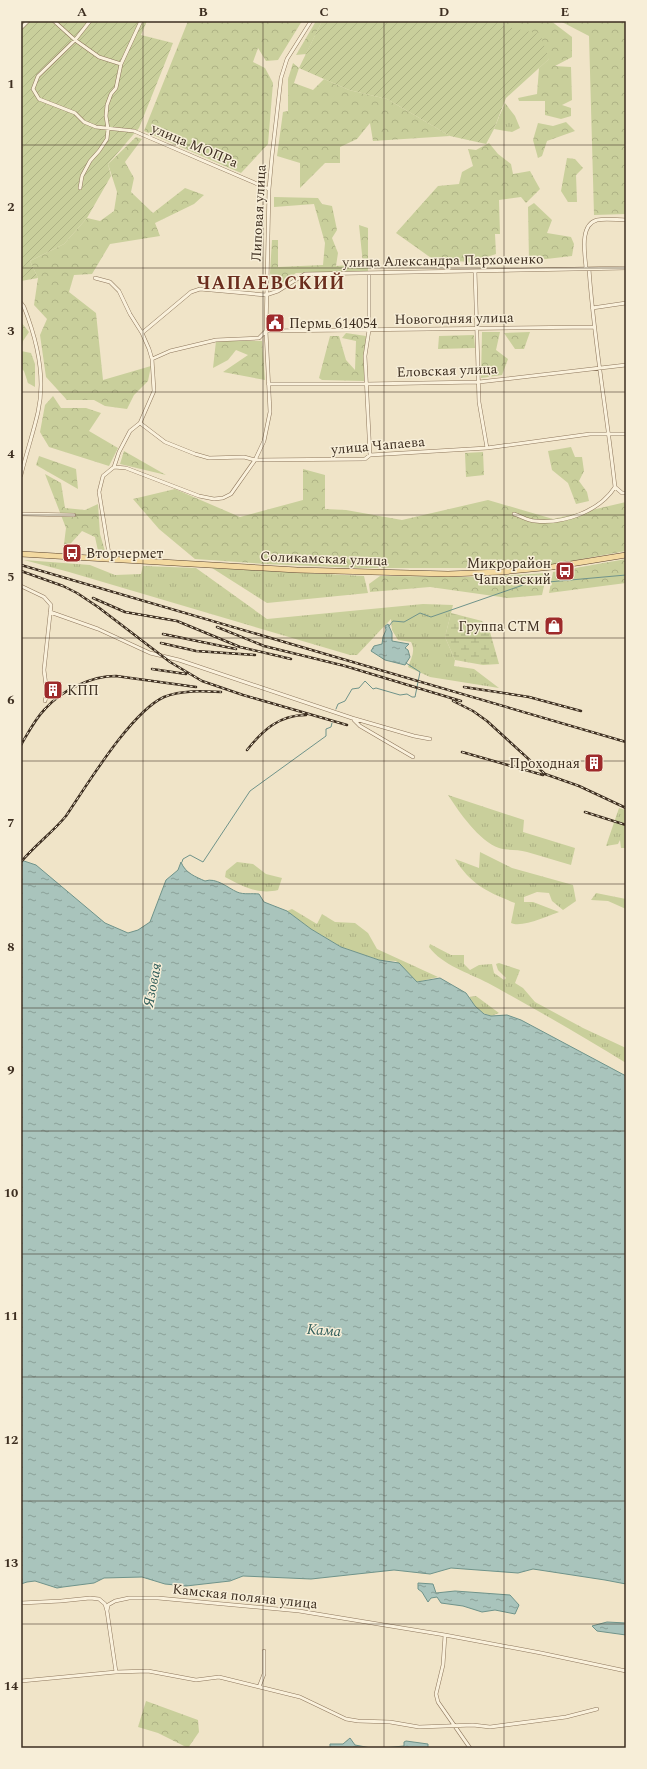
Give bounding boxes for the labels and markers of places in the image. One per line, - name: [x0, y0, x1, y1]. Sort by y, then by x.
- public building icon: Пермь 614054: [264, 312, 286, 334]
- place label: Пермь 614054: [289, 313, 377, 334]
- bus stop icon: Вторчермет: [61, 542, 83, 564]
- place label: Вторчермет: [86, 543, 164, 564]
- place label: Микрорайон Чапаевский: [467, 553, 551, 590]
- bus stop icon: Микрорайон Чапаевский: [554, 560, 576, 582]
- shop icon: Группа СТМ: [543, 615, 565, 637]
- place label: Группа СТМ: [458, 616, 540, 637]
- building icon: КПП: [42, 679, 64, 701]
- place label: КПП: [67, 680, 99, 701]
- building icon: Проходная: [583, 752, 605, 774]
- place label: Проходная: [509, 753, 580, 774]

